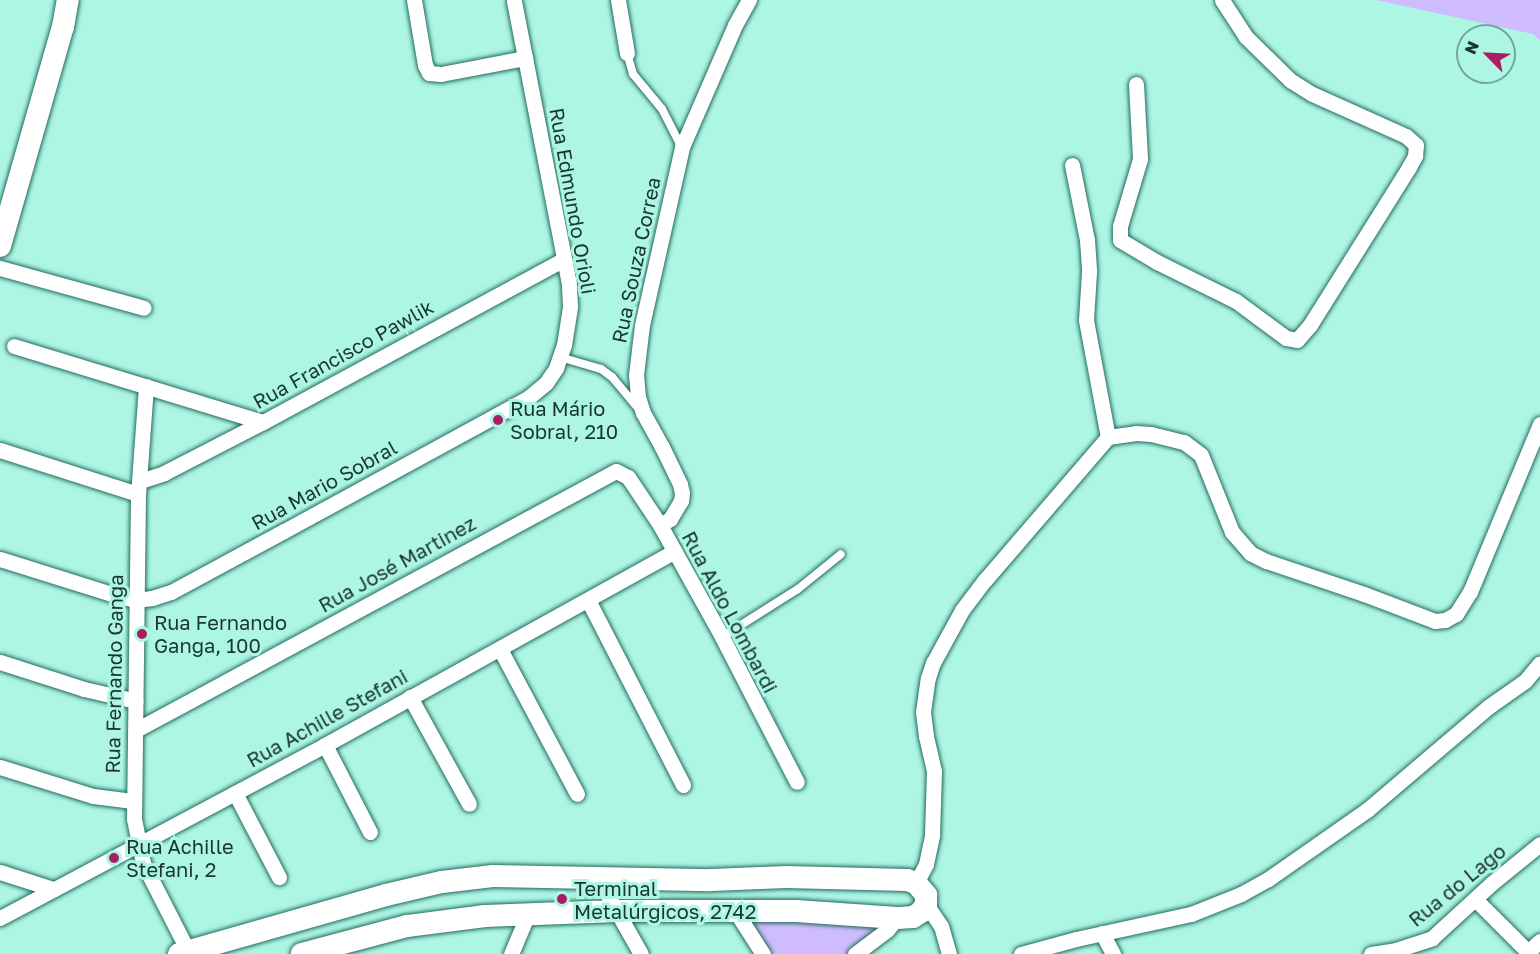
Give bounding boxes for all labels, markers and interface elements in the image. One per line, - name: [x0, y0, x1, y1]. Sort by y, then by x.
- north arrow: [1456, 24, 1516, 84]
- text: N: [1460, 38, 1483, 57]
- street label: Rua Edmundo Orioli: [545, 106, 601, 296]
- street label: Rua Souza Correa: [607, 175, 665, 345]
- street label: Rua Francisco Pawlik: [249, 294, 437, 414]
- place label: Rua Mário Sobral, 210: [510, 396, 618, 443]
- marker: Rua Mário Sobral, 210: [491, 413, 505, 427]
- street label: Rua Mario Sobral: [247, 435, 401, 535]
- street label: Rua José Martinez: [314, 511, 480, 617]
- street label: Rua Aldo Lombardi: [677, 527, 783, 697]
- street label: Rua Fernando Ganga: [100, 574, 128, 774]
- place label: Rua Fernando Ganga, 100: [154, 610, 287, 657]
- marker: Rua Fernando Ganga, 100: [135, 627, 149, 641]
- street label: Rua Achille Stefani: [242, 664, 412, 772]
- place label: Rua Achille Stefani, 2: [126, 834, 234, 881]
- street label: Rua do Lago: [1404, 839, 1510, 931]
- marker: Rua Achille Stefani, 2: [107, 851, 121, 865]
- place label: Terminal Metalúrgicos, 2742: [574, 876, 756, 923]
- marker: Terminal Metalúrgicos, 2742: [555, 892, 569, 906]

